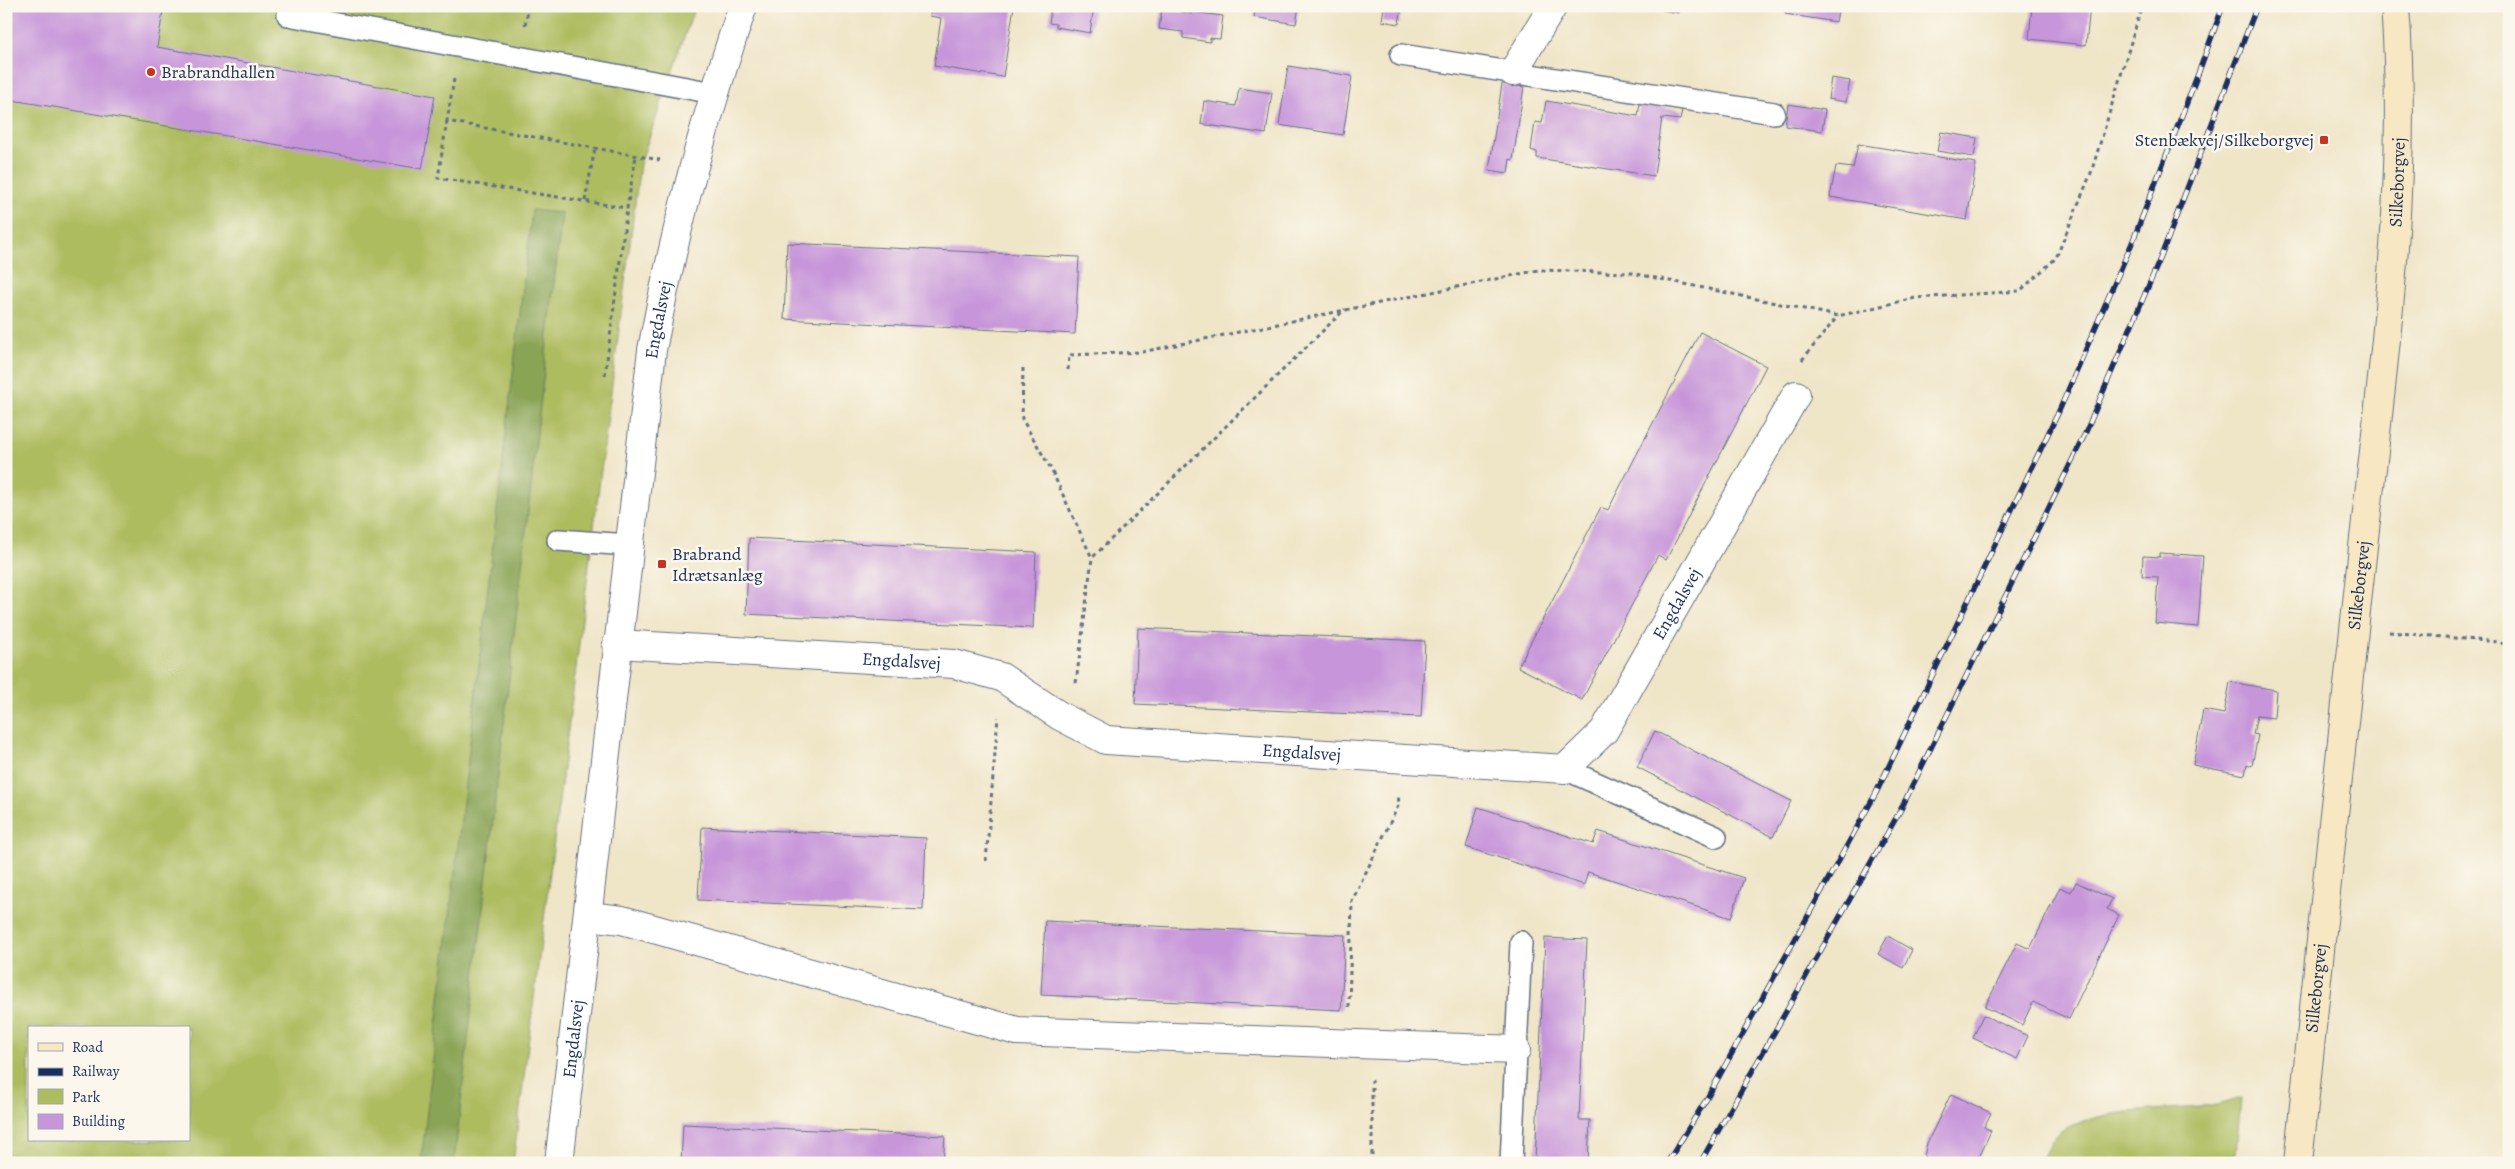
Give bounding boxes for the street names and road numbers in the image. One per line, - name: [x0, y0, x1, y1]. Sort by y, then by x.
- street label: Silkeborgvej: [2383, 137, 2411, 228]
- street label: Engdalsvej: [639, 279, 678, 360]
- street label: Silkeborgvej: [2342, 539, 2376, 631]
- street label: Engdalsvej: [1647, 563, 1707, 644]
- street label: Engdalsvej: [861, 647, 942, 675]
- street label: Engdalsvej: [1261, 738, 1342, 767]
- street label: Silkeborgvej: [2299, 942, 2333, 1034]
- street label: Engdalsvej: [557, 998, 590, 1079]

